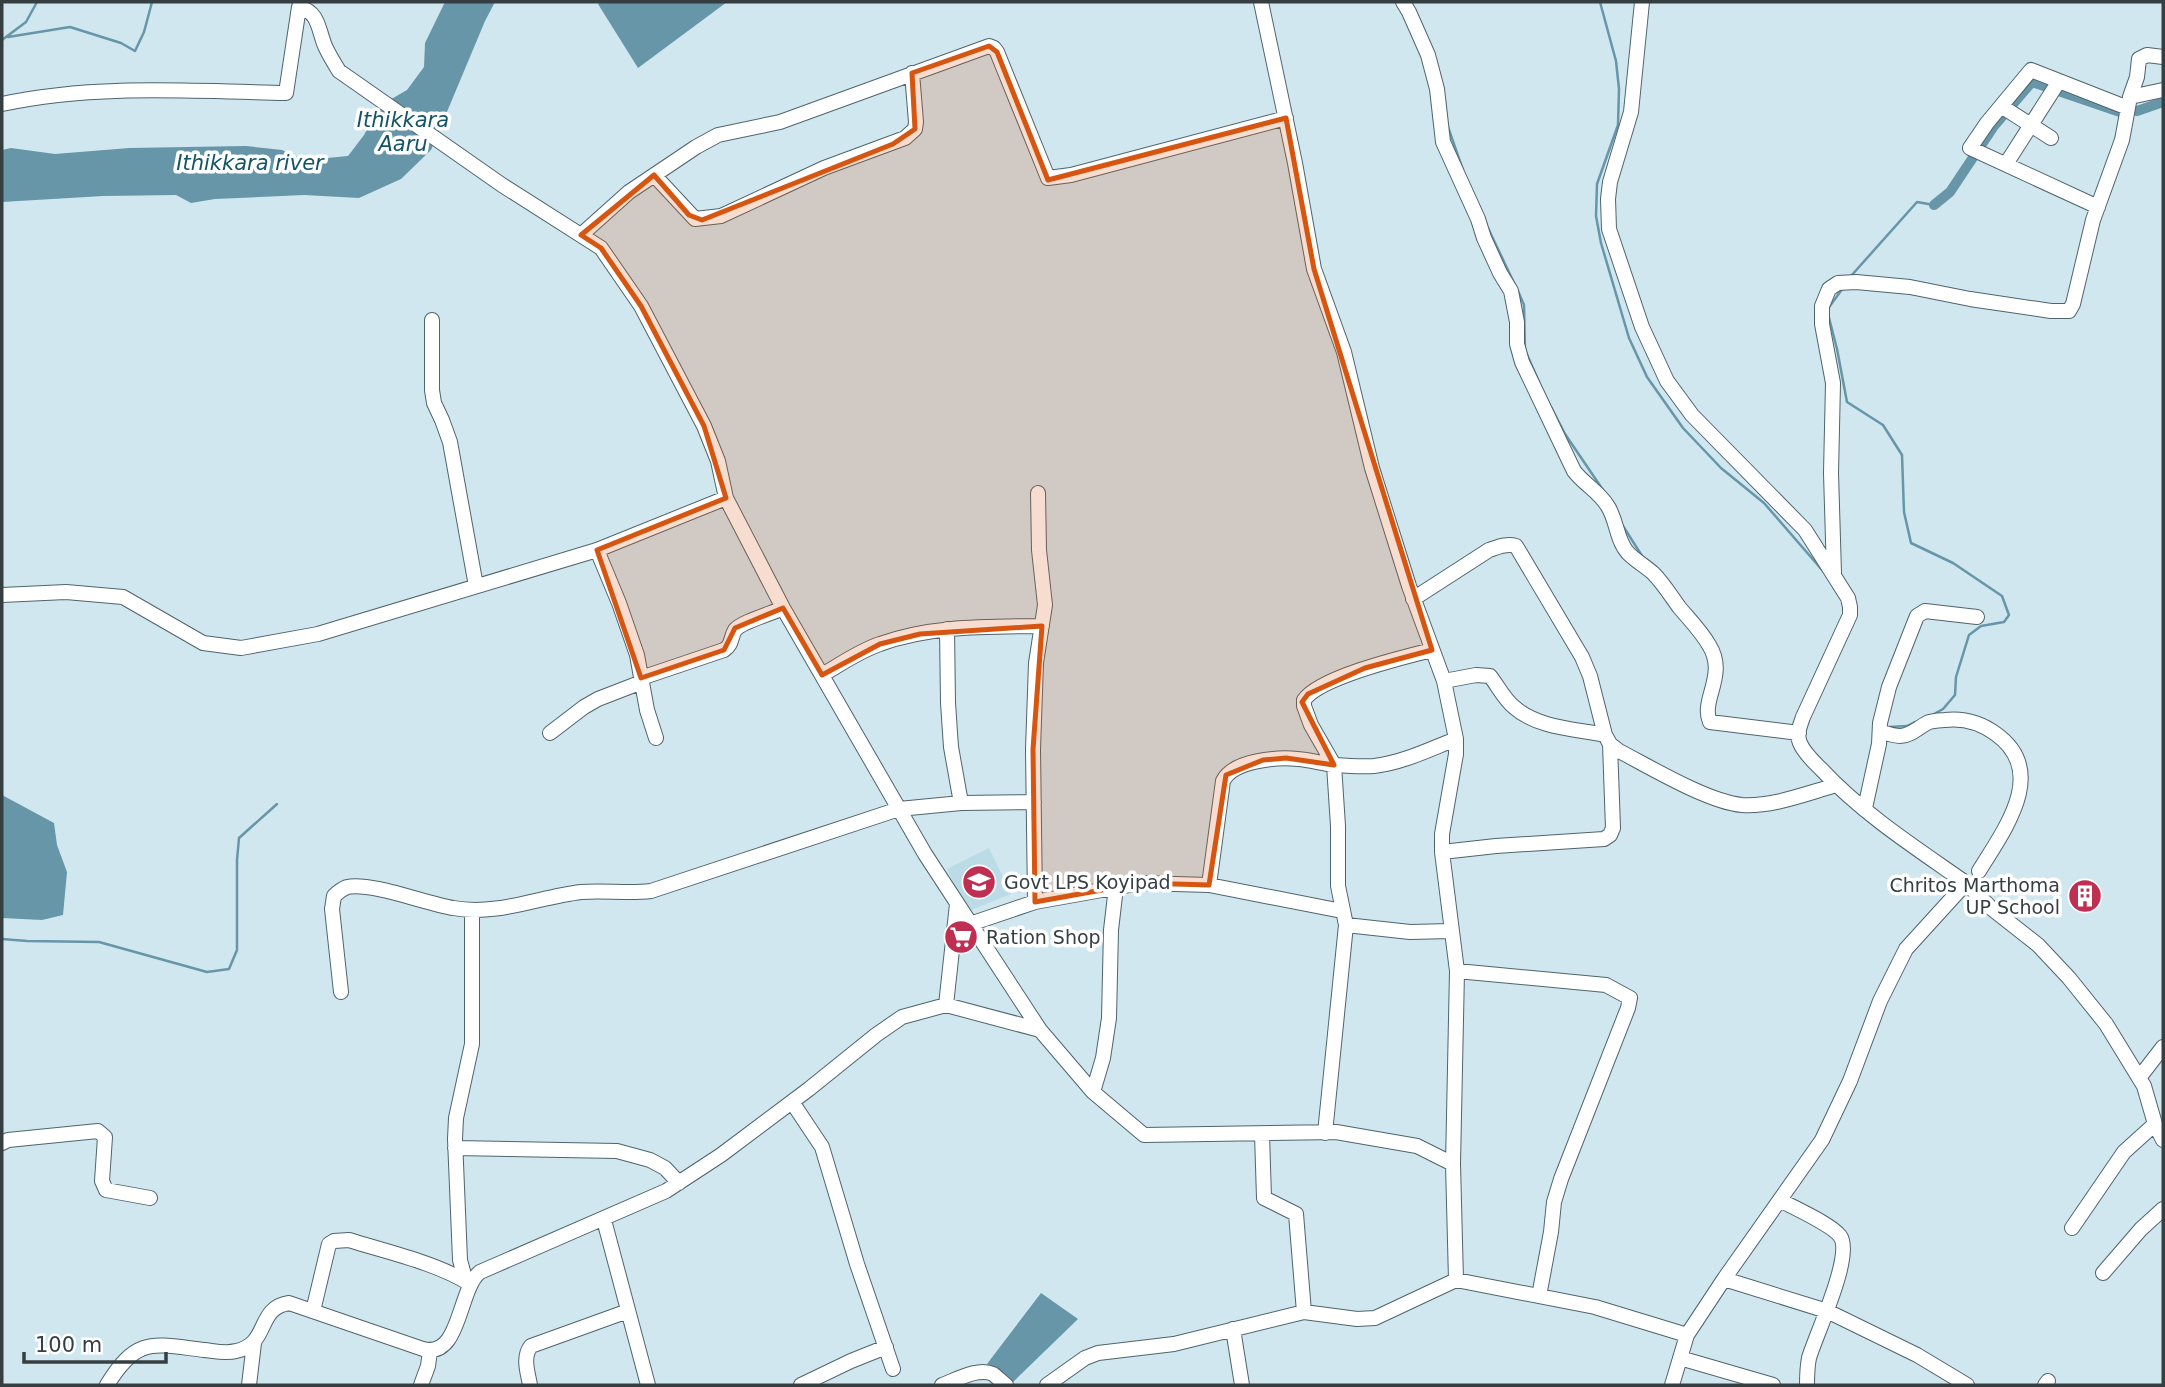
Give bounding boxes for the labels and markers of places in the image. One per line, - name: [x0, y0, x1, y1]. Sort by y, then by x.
- school or university icon: Govt LPS Koyipad: [960, 863, 998, 901]
- place label: Govt LPS Koyipad: [1004, 871, 1171, 893]
- place label: Chritos Marthoma UP School: [1889, 874, 2060, 918]
- building icon: Chritos Marthoma UP School: [2066, 877, 2104, 915]
- supermarket icon: Ration Shop: [942, 918, 980, 956]
- place label: Ration Shop: [986, 926, 1101, 948]

